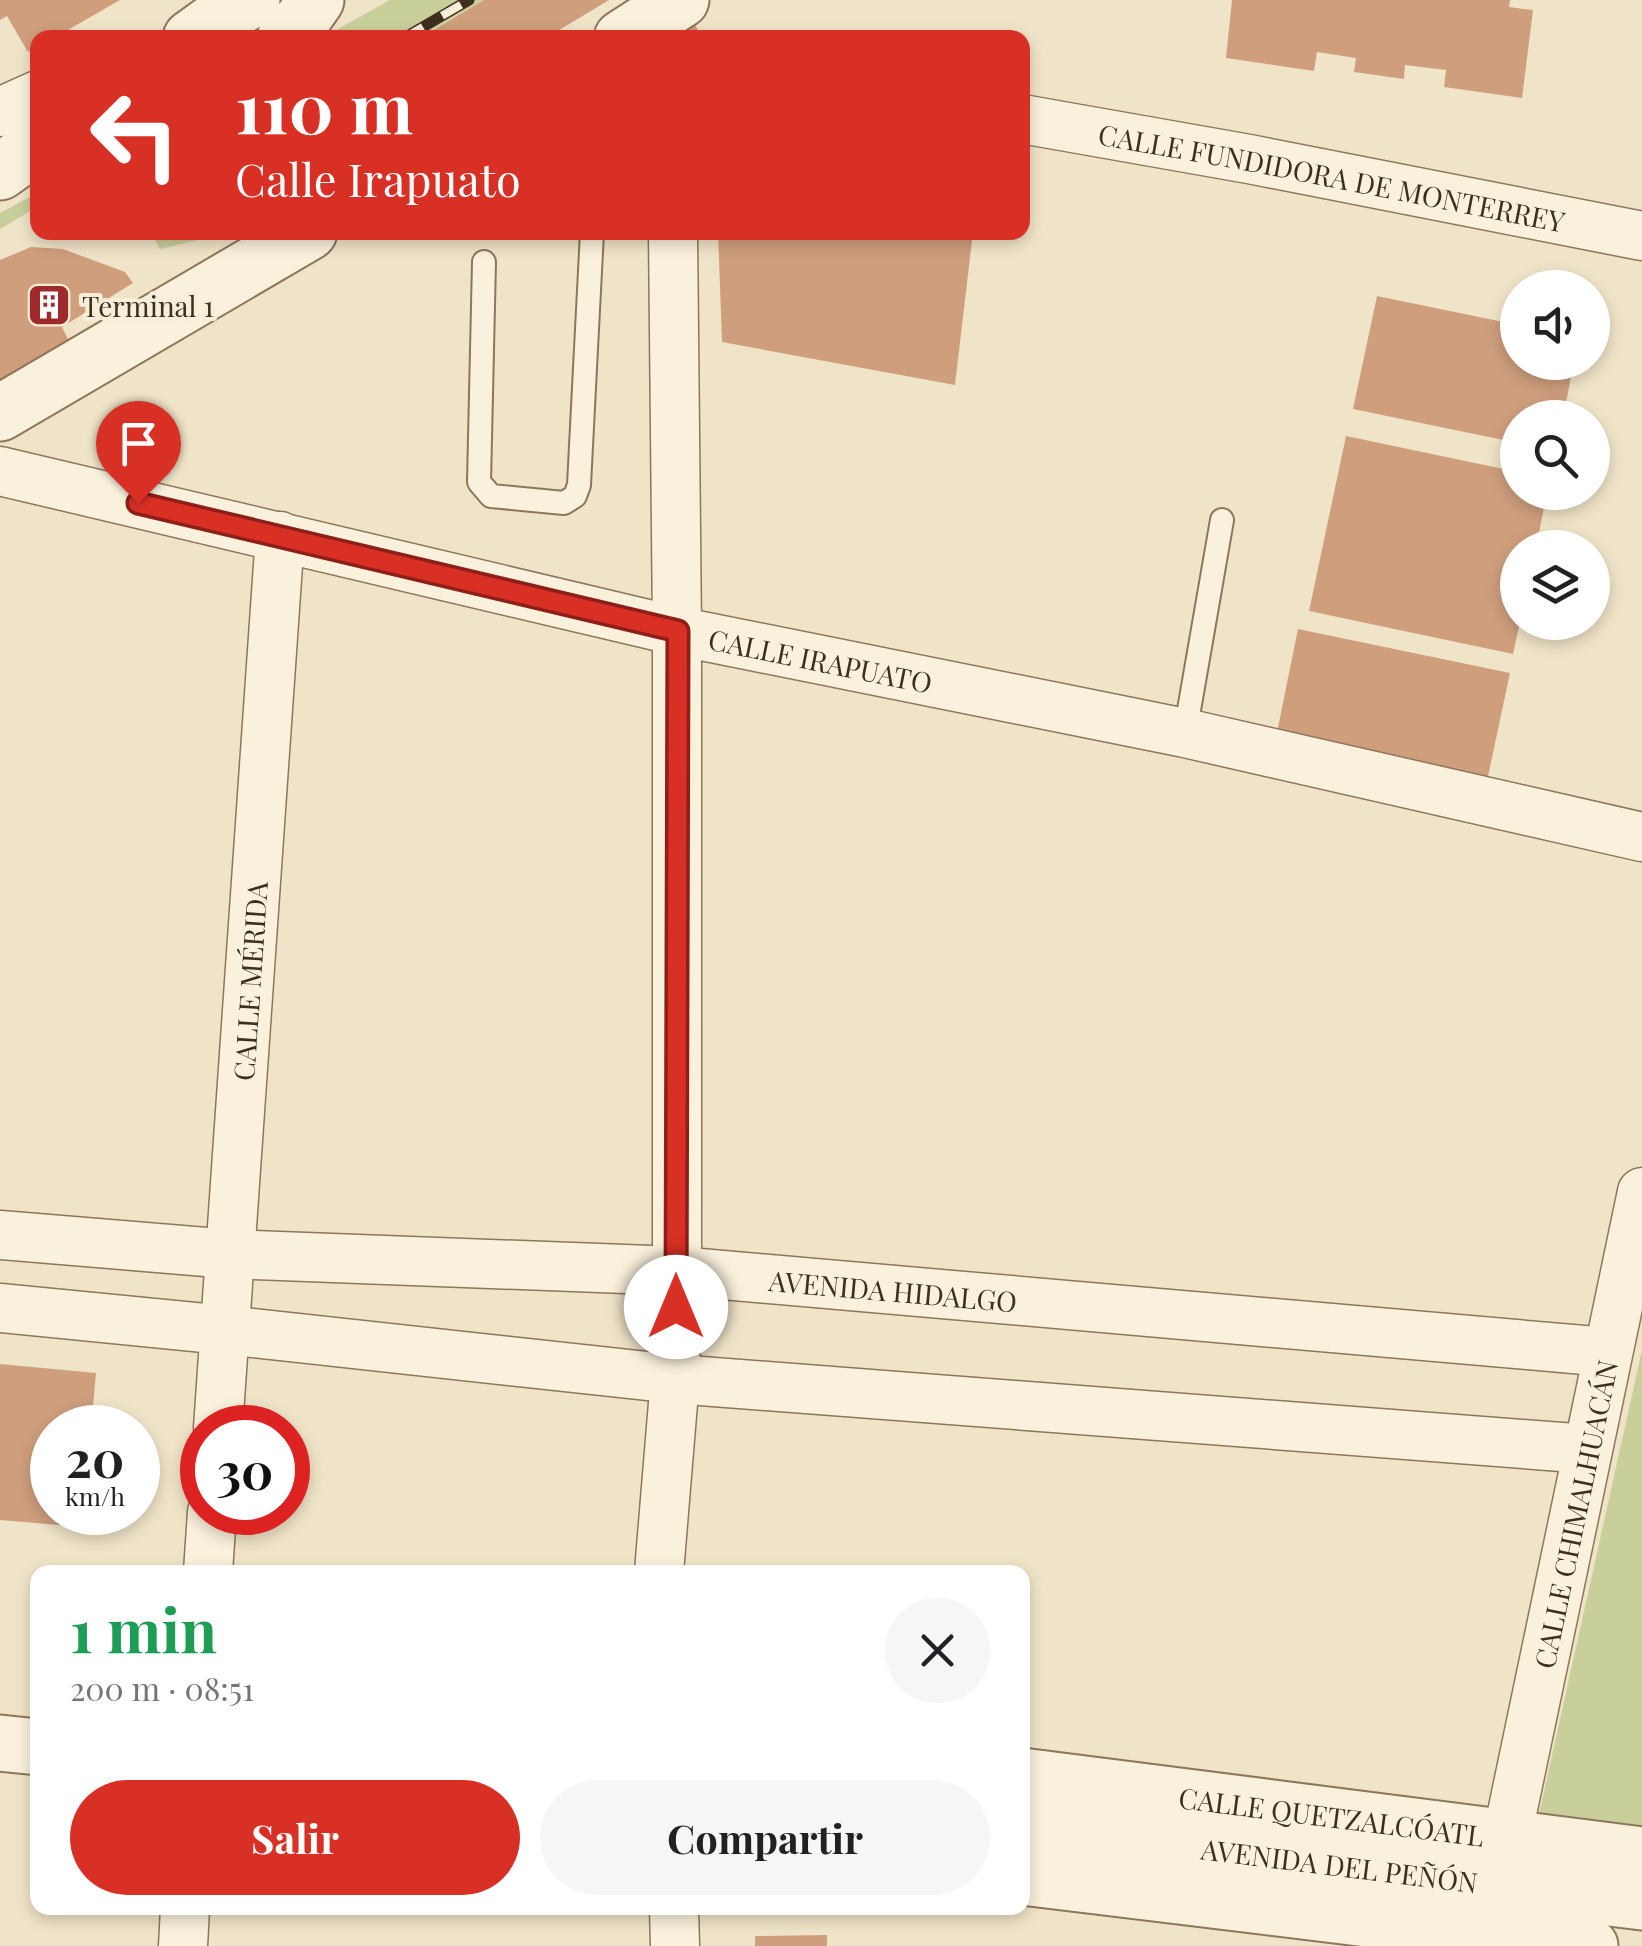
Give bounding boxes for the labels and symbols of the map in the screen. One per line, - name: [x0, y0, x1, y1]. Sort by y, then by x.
- street label: CALLE FUNDIDORA DE MONTERREY: [1096, 114, 1569, 239]
- building icon: Terminal 1: [26, 282, 72, 328]
- place label: Terminal 1: [82, 287, 214, 324]
- pin: [96, 401, 181, 504]
- street label: CALLE IRAPUATO: [705, 619, 935, 700]
- street label: CALLE MÉRIDA: [224, 880, 274, 1082]
- position arrow: [624, 1255, 728, 1359]
- street label: AVENIDA HIDALGO: [767, 1261, 1019, 1319]
- street label: CALLE CHIMALHUACÁN: [1524, 1356, 1625, 1672]
- speed limit sign: 30: [180, 1405, 310, 1535]
- street label: CALLE QUETZALCÓATL: [1177, 1778, 1486, 1853]
- street label: AVENIDA DEL PEÑÓN: [1198, 1829, 1480, 1900]

